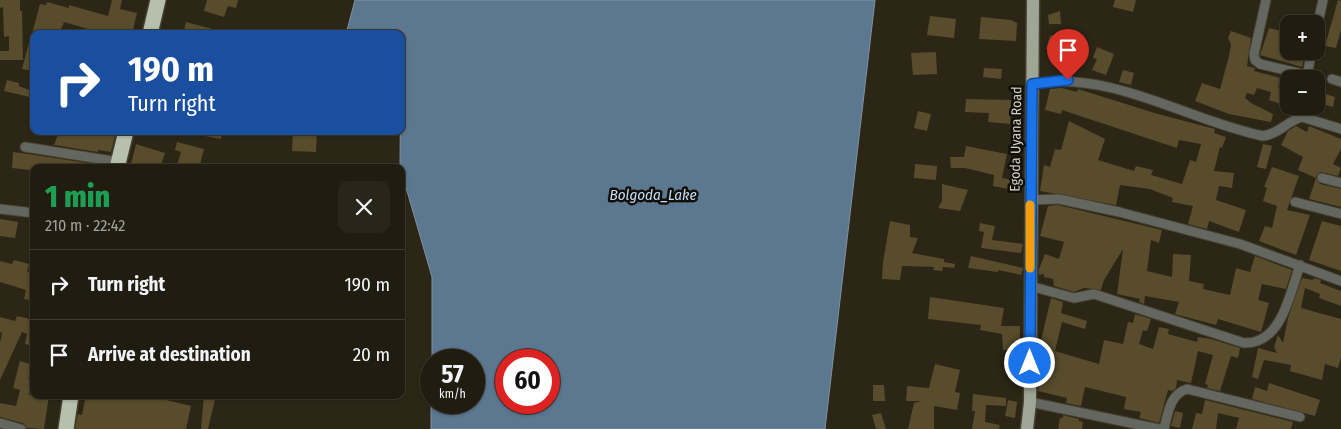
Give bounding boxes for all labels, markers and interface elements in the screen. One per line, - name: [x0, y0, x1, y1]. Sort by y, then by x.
- map controls: [1280, 15, 1325, 115]
- button: +: [1280, 15, 1325, 60]
- pin: [1047, 29, 1089, 80]
- icon: arrive: [1054, 36, 1082, 64]
- text: 190 m: [128, 48, 214, 90]
- icon: right: [45, 50, 110, 115]
- button: −: [1280, 70, 1325, 115]
- street label: Egoda Uyana Road: [1007, 86, 1025, 192]
- text: Turn right: [128, 90, 216, 117]
- text: 1 min: [45, 179, 110, 215]
- button: close: [338, 181, 390, 233]
- water label: Bolgoda_Lake: [609, 186, 697, 204]
- text: 210 m · 22:42: [45, 216, 125, 235]
- icon: right: [45, 271, 73, 299]
- text: Turn right: [88, 273, 165, 296]
- text: 190 m: [344, 273, 390, 296]
- position arrow: [1003, 336, 1055, 388]
- icon: arrive: [45, 341, 73, 369]
- text: Arrive at destination: [88, 343, 251, 366]
- text: 20 m: [353, 343, 390, 366]
- speed limit sign: 60: [495, 349, 560, 414]
- text: 57: [441, 360, 464, 390]
- text: km/h: [439, 387, 466, 401]

